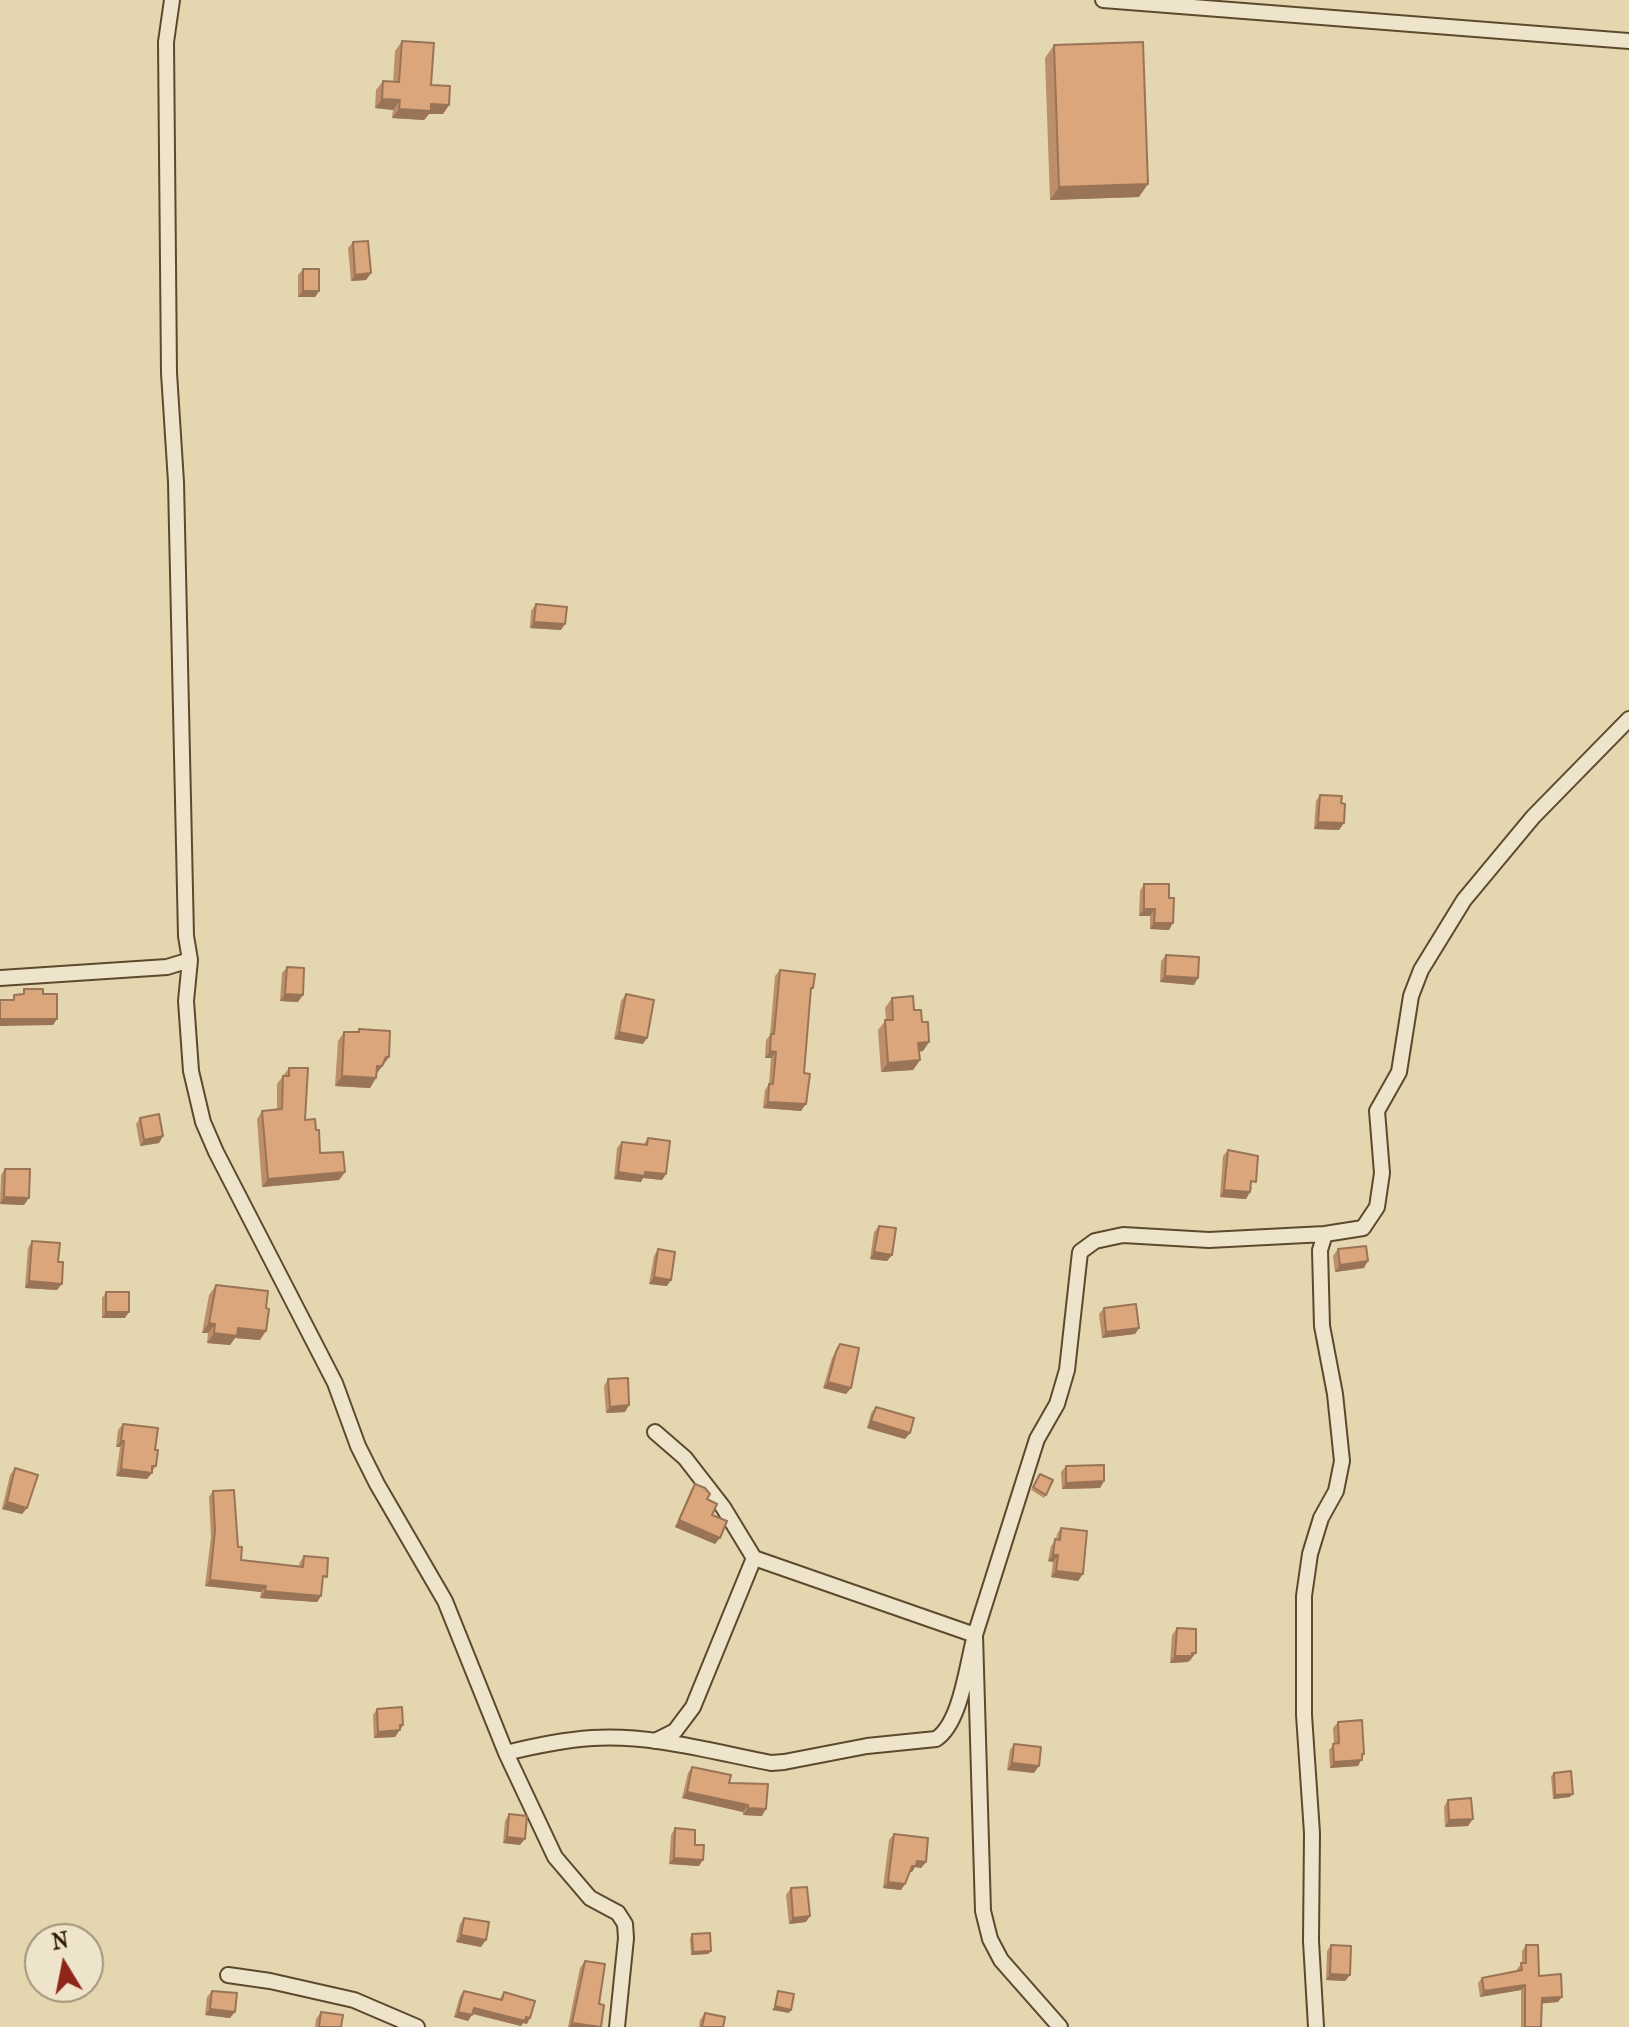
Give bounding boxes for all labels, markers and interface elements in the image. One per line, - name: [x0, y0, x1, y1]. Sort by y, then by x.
- north arrow: [24, 1923, 104, 2003]
- text: N: [50, 1927, 71, 1956]

